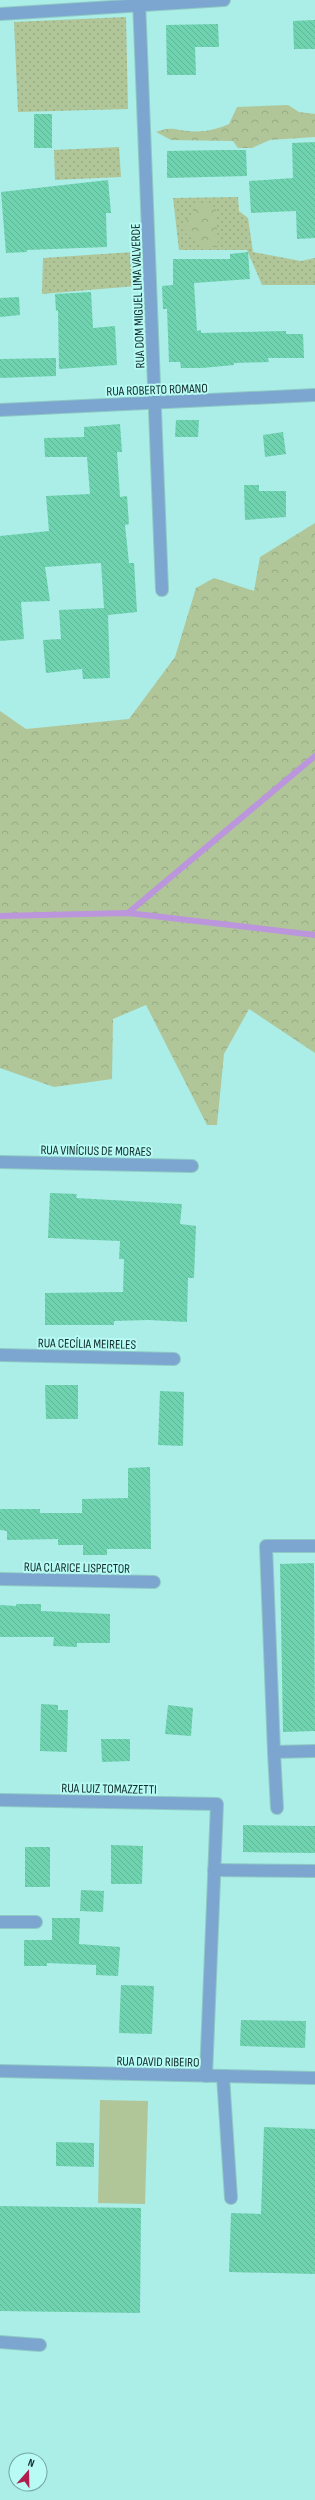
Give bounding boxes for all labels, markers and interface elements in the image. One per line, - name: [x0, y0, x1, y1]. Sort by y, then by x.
- street label: RUA DOM MIGUEL LIMA VALVERDE: [127, 223, 149, 369]
- street label: RUA ROBERTO ROMANO: [106, 380, 208, 400]
- street label: RUA VINÍCIUS DE MORAES: [40, 1142, 152, 1160]
- street label: RUA CECÍLIA MEIRELES: [38, 1335, 137, 1353]
- street label: RUA CLARICE LISPECTOR: [24, 1559, 130, 1577]
- street label: RUA LUIZ TOMAZZETTI: [61, 1780, 157, 1798]
- street label: RUA DAVID RIBEIRO: [116, 2053, 200, 2071]
- north arrow: [8, 2452, 48, 2492]
- text: N: [26, 2456, 36, 2470]

